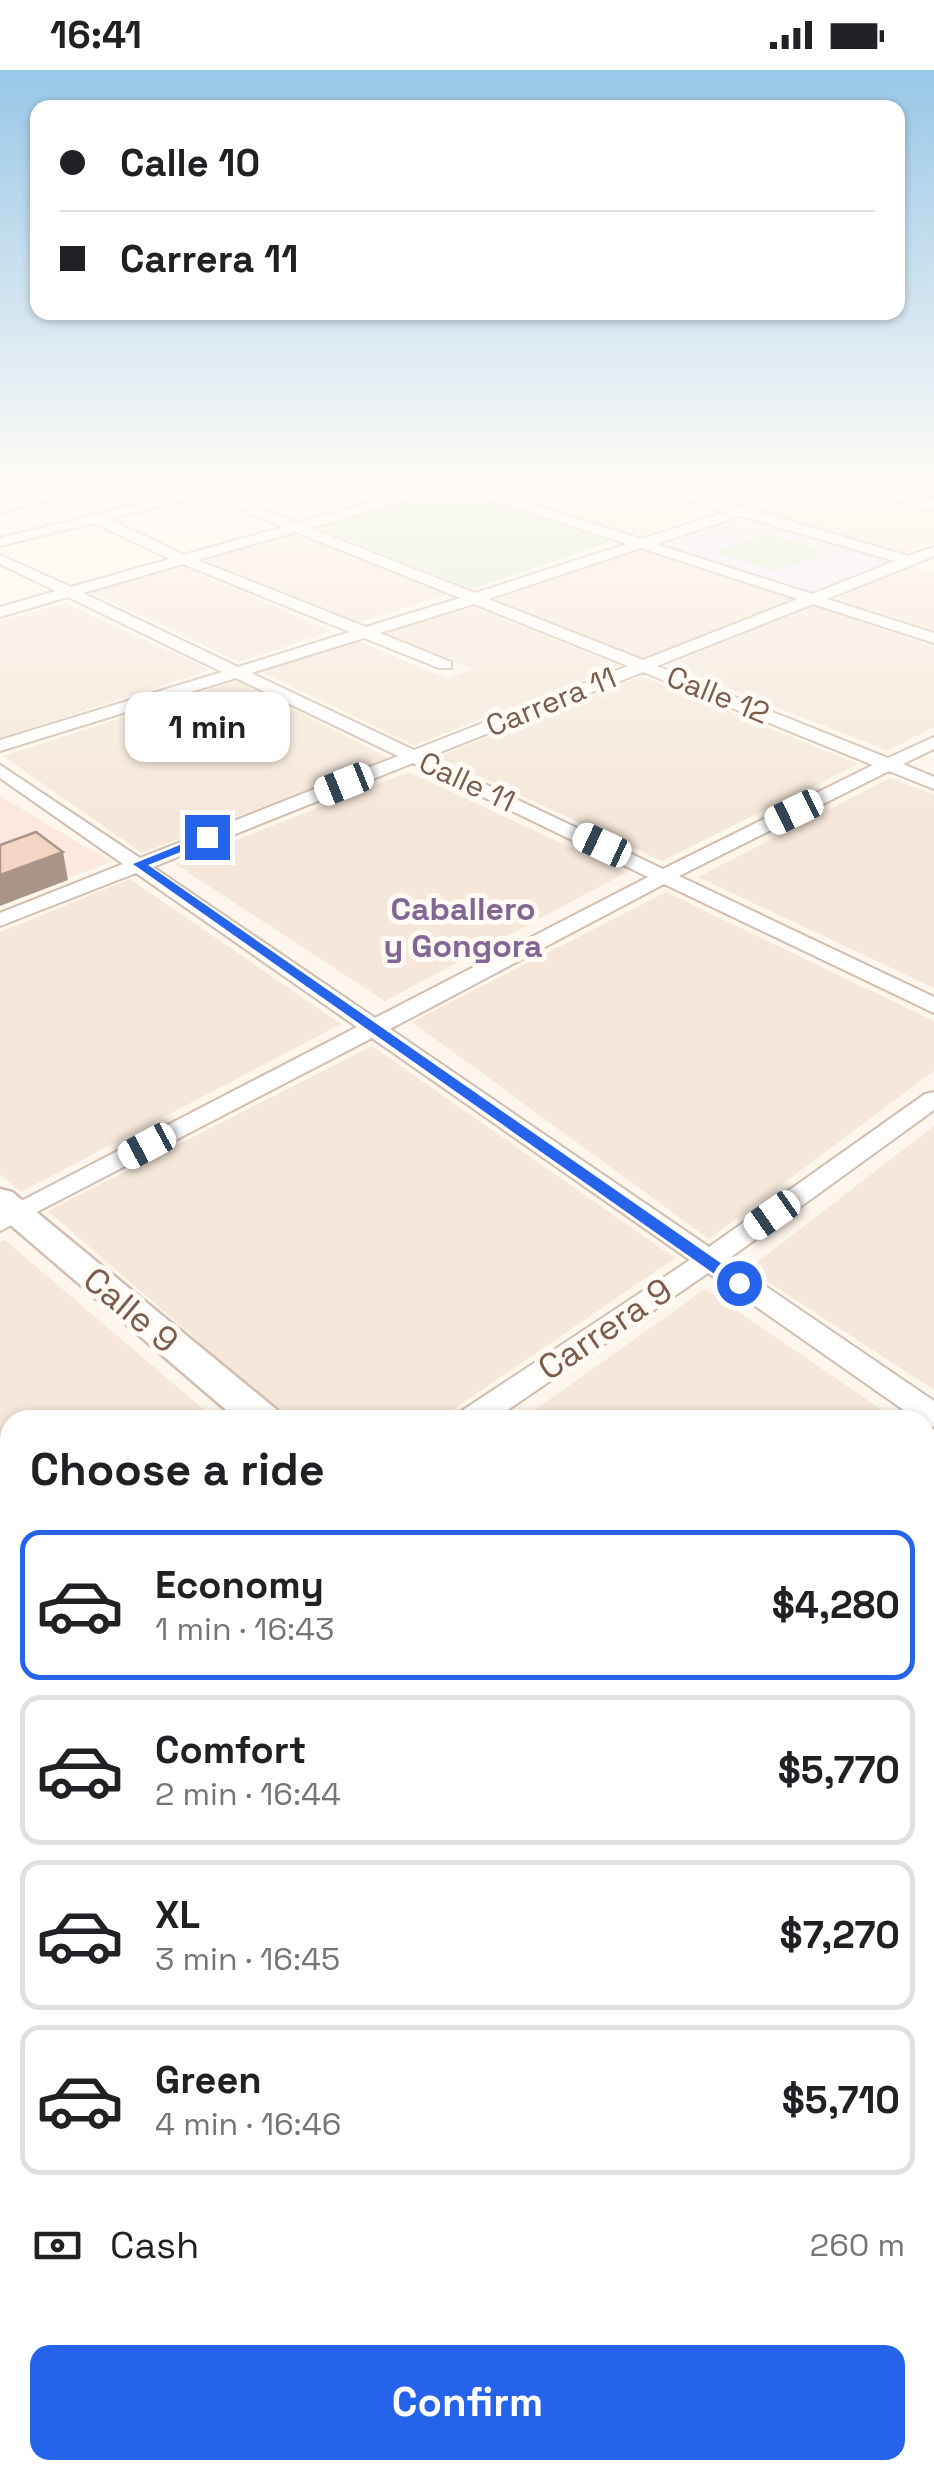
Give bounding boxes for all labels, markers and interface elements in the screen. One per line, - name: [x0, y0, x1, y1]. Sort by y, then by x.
- text: 16:41: [50, 11, 142, 59]
- text: Calle 10: [120, 139, 260, 187]
- text: Carrera 11: [120, 235, 298, 283]
- street label: Calle 12: [661, 656, 775, 733]
- street label: Carrera 11: [480, 658, 622, 745]
- callout: 1 min: [124, 692, 290, 762]
- text: 1 min: [168, 707, 247, 747]
- street label: Calle 11: [413, 742, 522, 821]
- car: [311, 759, 377, 809]
- car: [760, 785, 828, 839]
- route end: [185, 815, 230, 860]
- car: [568, 819, 636, 871]
- district label: Caballero y Gongora: [383, 889, 543, 966]
- car: [113, 1119, 181, 1173]
- car: [739, 1186, 805, 1244]
- street label: Calle 9: [74, 1258, 188, 1362]
- route start: [717, 1261, 762, 1306]
- street label: Carrera 9: [530, 1268, 680, 1390]
- text: Choose a ride: [30, 1441, 325, 1498]
- icon: car: [35, 1560, 125, 1650]
- text: Economy: [155, 1561, 324, 1609]
- text: $4,280: [772, 1581, 900, 1629]
- text: 1 min · 16:43: [155, 1609, 334, 1649]
- icon: car: [35, 1725, 125, 1815]
- text: Comfort: [155, 1726, 306, 1774]
- text: $5,770: [778, 1746, 900, 1794]
- text: 2 min · 16:44: [155, 1774, 341, 1814]
- icon: car: [35, 1890, 125, 1980]
- text: XL: [155, 1891, 200, 1939]
- text: $7,270: [780, 1911, 900, 1959]
- text: 3 min · 16:45: [155, 1939, 340, 1979]
- icon: car: [35, 2055, 125, 2145]
- text: Green: [155, 2056, 262, 2104]
- text: $5,710: [782, 2076, 900, 2124]
- text: 4 min · 16:46: [155, 2104, 341, 2144]
- icon: cash: [30, 2218, 85, 2273]
- text: Cash: [110, 2221, 199, 2269]
- text: 260 m: [810, 2225, 905, 2265]
- button: Confirm: [30, 2345, 905, 2460]

